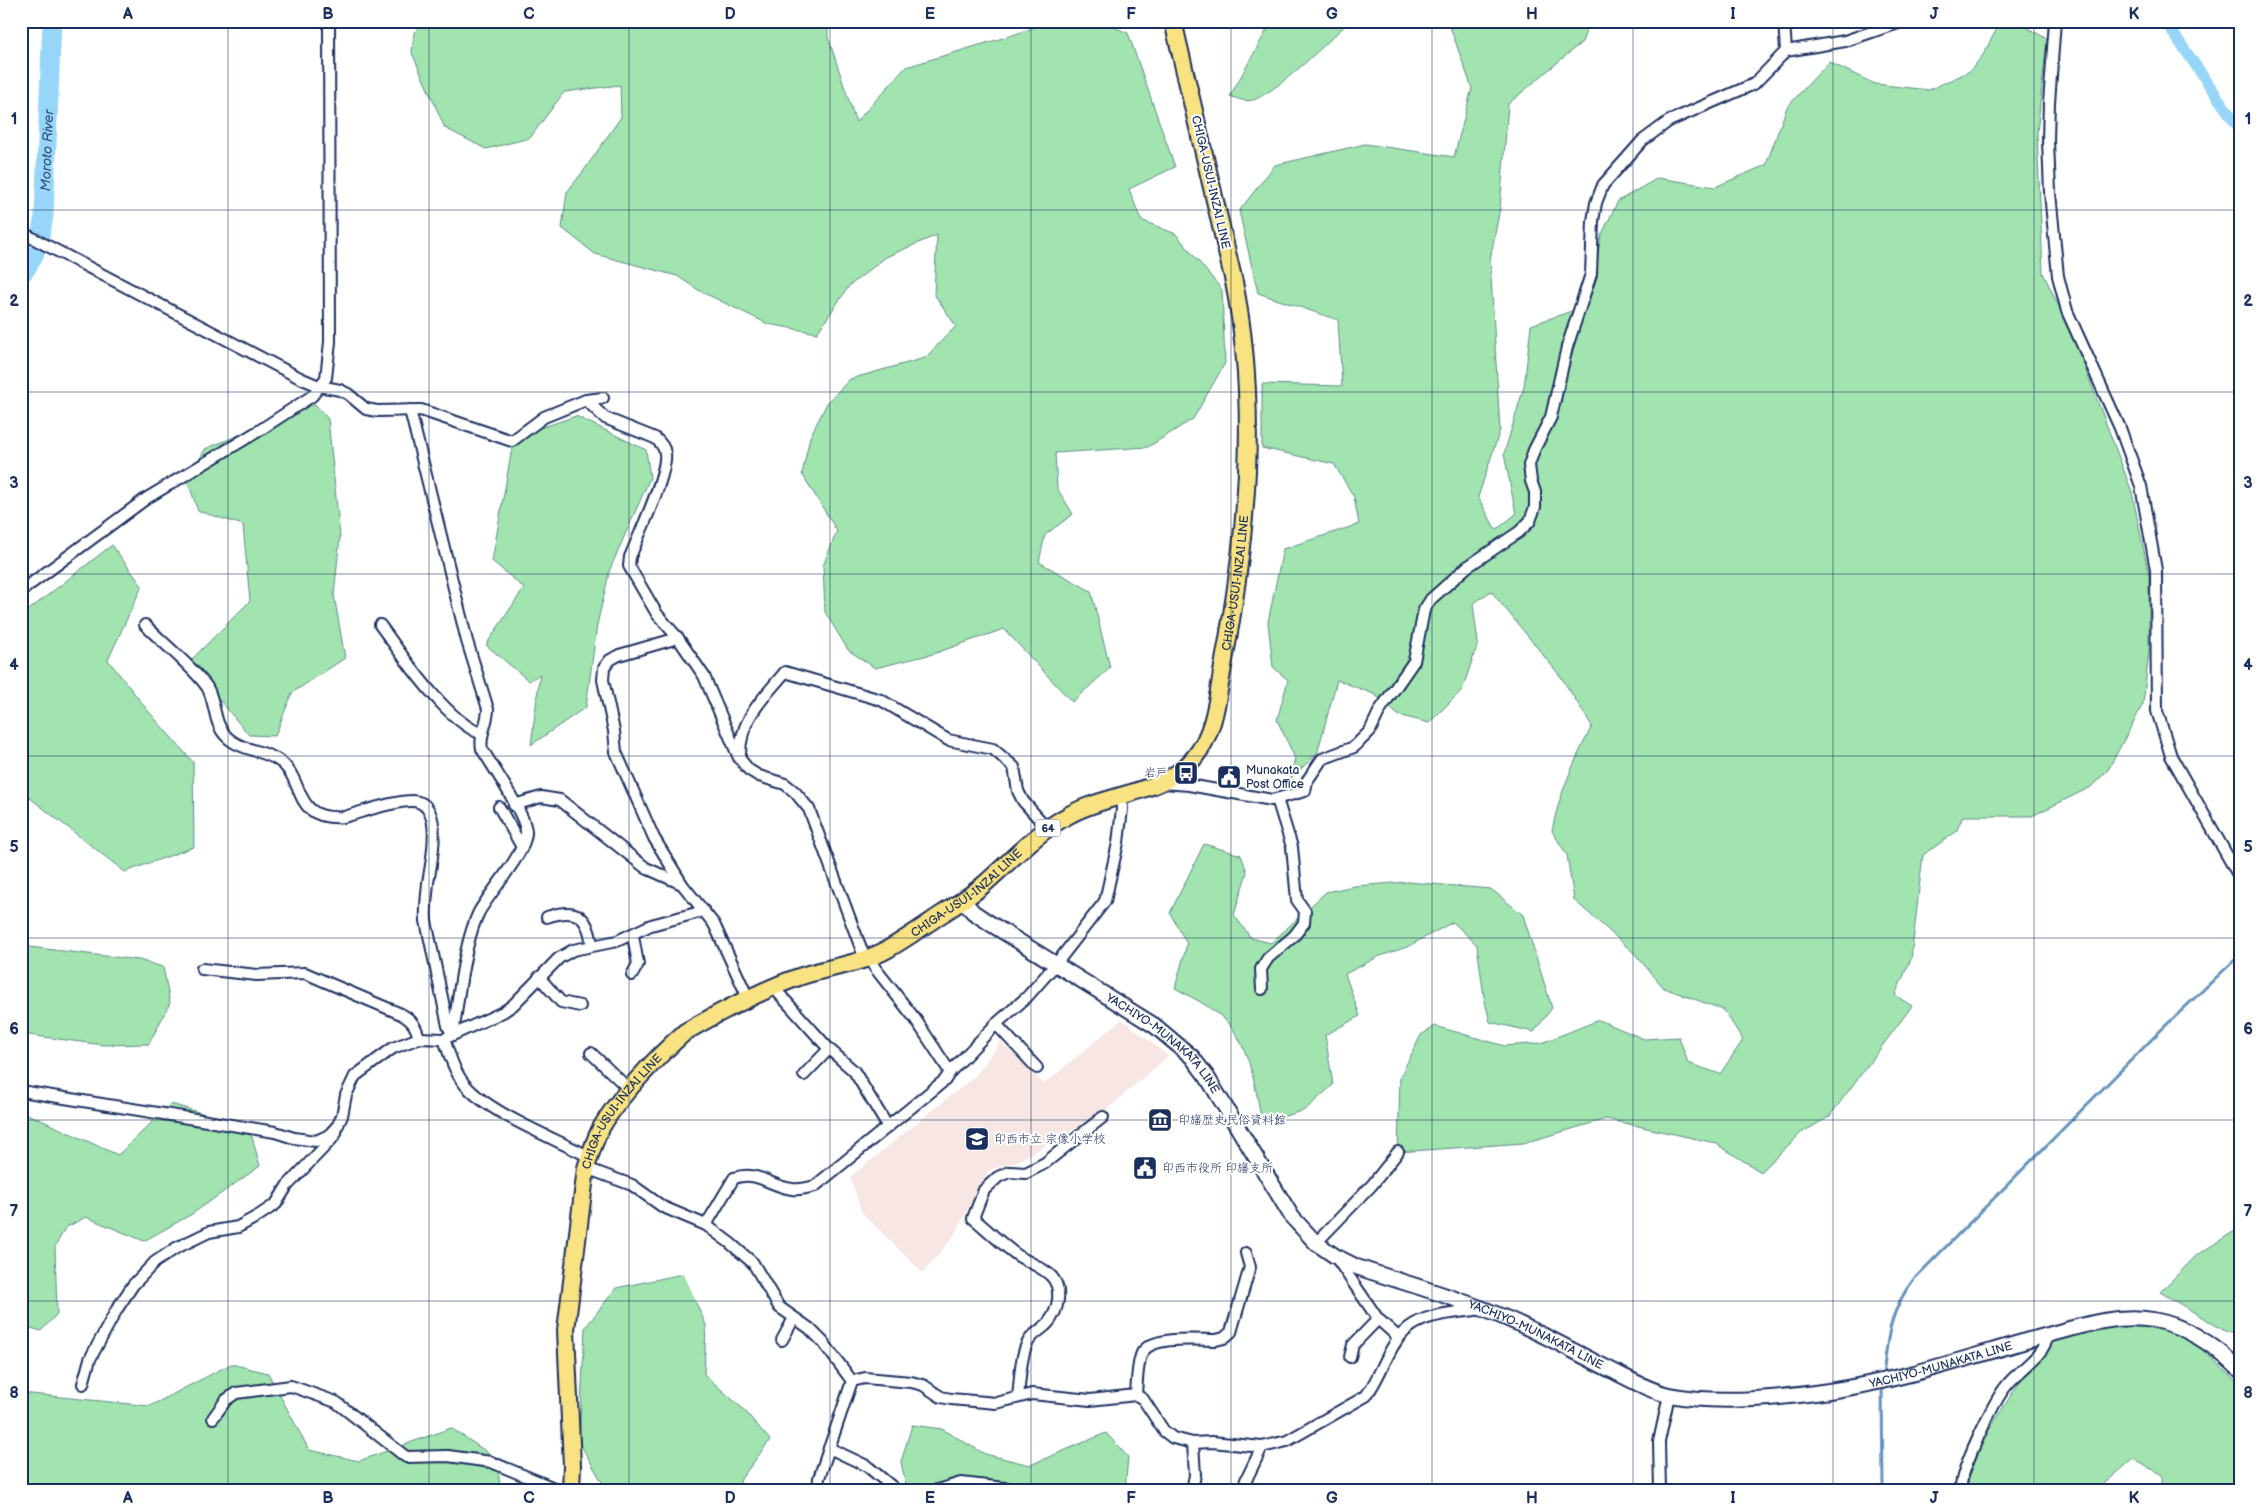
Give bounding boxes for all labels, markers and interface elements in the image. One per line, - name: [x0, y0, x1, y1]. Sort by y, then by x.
- text: A: [122, 5, 133, 24]
- text: B: [322, 5, 334, 24]
- text: C: [523, 5, 535, 24]
- text: D: [724, 5, 736, 24]
- text: E: [925, 5, 935, 24]
- text: F: [1126, 5, 1136, 24]
- text: G: [1326, 5, 1338, 24]
- text: H: [1526, 5, 1538, 24]
- text: I: [1730, 5, 1736, 24]
- text: J: [1930, 5, 1939, 24]
- text: K: [2129, 5, 2140, 24]
- water label: Moroto River: [37, 108, 57, 192]
- text: 1: [11, 110, 17, 129]
- text: 1: [2245, 110, 2251, 129]
- street label: CHIGA-USUI-INZAI LINE: [1188, 114, 1233, 250]
- text: 2: [9, 292, 19, 311]
- text: 2: [2243, 292, 2253, 311]
- text: 3: [9, 474, 19, 493]
- text: 3: [2243, 474, 2253, 493]
- street label: CHIGA-USUI-INZAI LINE: [1219, 515, 1252, 652]
- text: 4: [9, 656, 19, 675]
- text: 4: [2243, 656, 2253, 675]
- bus stop icon: 岩戸: [1173, 760, 1199, 786]
- place label: Munakata Post Office: [1246, 763, 1304, 792]
- public building icon: Munakata Post Office: [1216, 764, 1242, 790]
- place label: 岩戸: [1144, 766, 1168, 781]
- road number: 64: [1036, 820, 1060, 836]
- text: 5: [9, 838, 19, 857]
- text: 5: [2243, 838, 2253, 857]
- street label: CHIGA-USUI-INZAI LINE: [908, 846, 1026, 941]
- street label: YACHIYO-MUNAKATA LINE: [1102, 990, 1222, 1097]
- text: 6: [9, 1020, 19, 1039]
- text: 6: [2243, 1020, 2253, 1039]
- street label: CHIGA-USUI-INZAI LINE: [579, 1051, 666, 1171]
- museum icon: 印旛歴史民俗資料館: [1147, 1107, 1173, 1133]
- place label: 印旛歴史民俗資料館: [1178, 1113, 1286, 1128]
- school or university icon: 印西市立 宗像小学校: [964, 1126, 990, 1152]
- place label: 印西市立 宗像小学校: [994, 1132, 1105, 1147]
- public building icon: 印西市役所 印旛支所: [1132, 1155, 1158, 1181]
- place label: 印西市役所 印旛支所: [1162, 1161, 1273, 1176]
- text: 7: [10, 1202, 19, 1221]
- text: 7: [2244, 1202, 2253, 1221]
- street label: YACHIYO-MUNAKATA LINE: [1465, 1297, 1606, 1373]
- street label: YACHIYO-MUNAKATA LINE: [1867, 1338, 2014, 1392]
- text: 8: [9, 1384, 19, 1403]
- text: 8: [2243, 1384, 2253, 1403]
- text: A: [122, 1489, 133, 1508]
- text: B: [322, 1489, 334, 1508]
- text: C: [523, 1489, 535, 1508]
- text: D: [724, 1489, 736, 1508]
- text: E: [925, 1489, 935, 1508]
- text: F: [1126, 1489, 1136, 1508]
- text: G: [1326, 1489, 1338, 1508]
- text: H: [1526, 1489, 1538, 1508]
- text: I: [1730, 1489, 1736, 1508]
- text: J: [1930, 1489, 1939, 1508]
- text: K: [2129, 1489, 2140, 1508]

